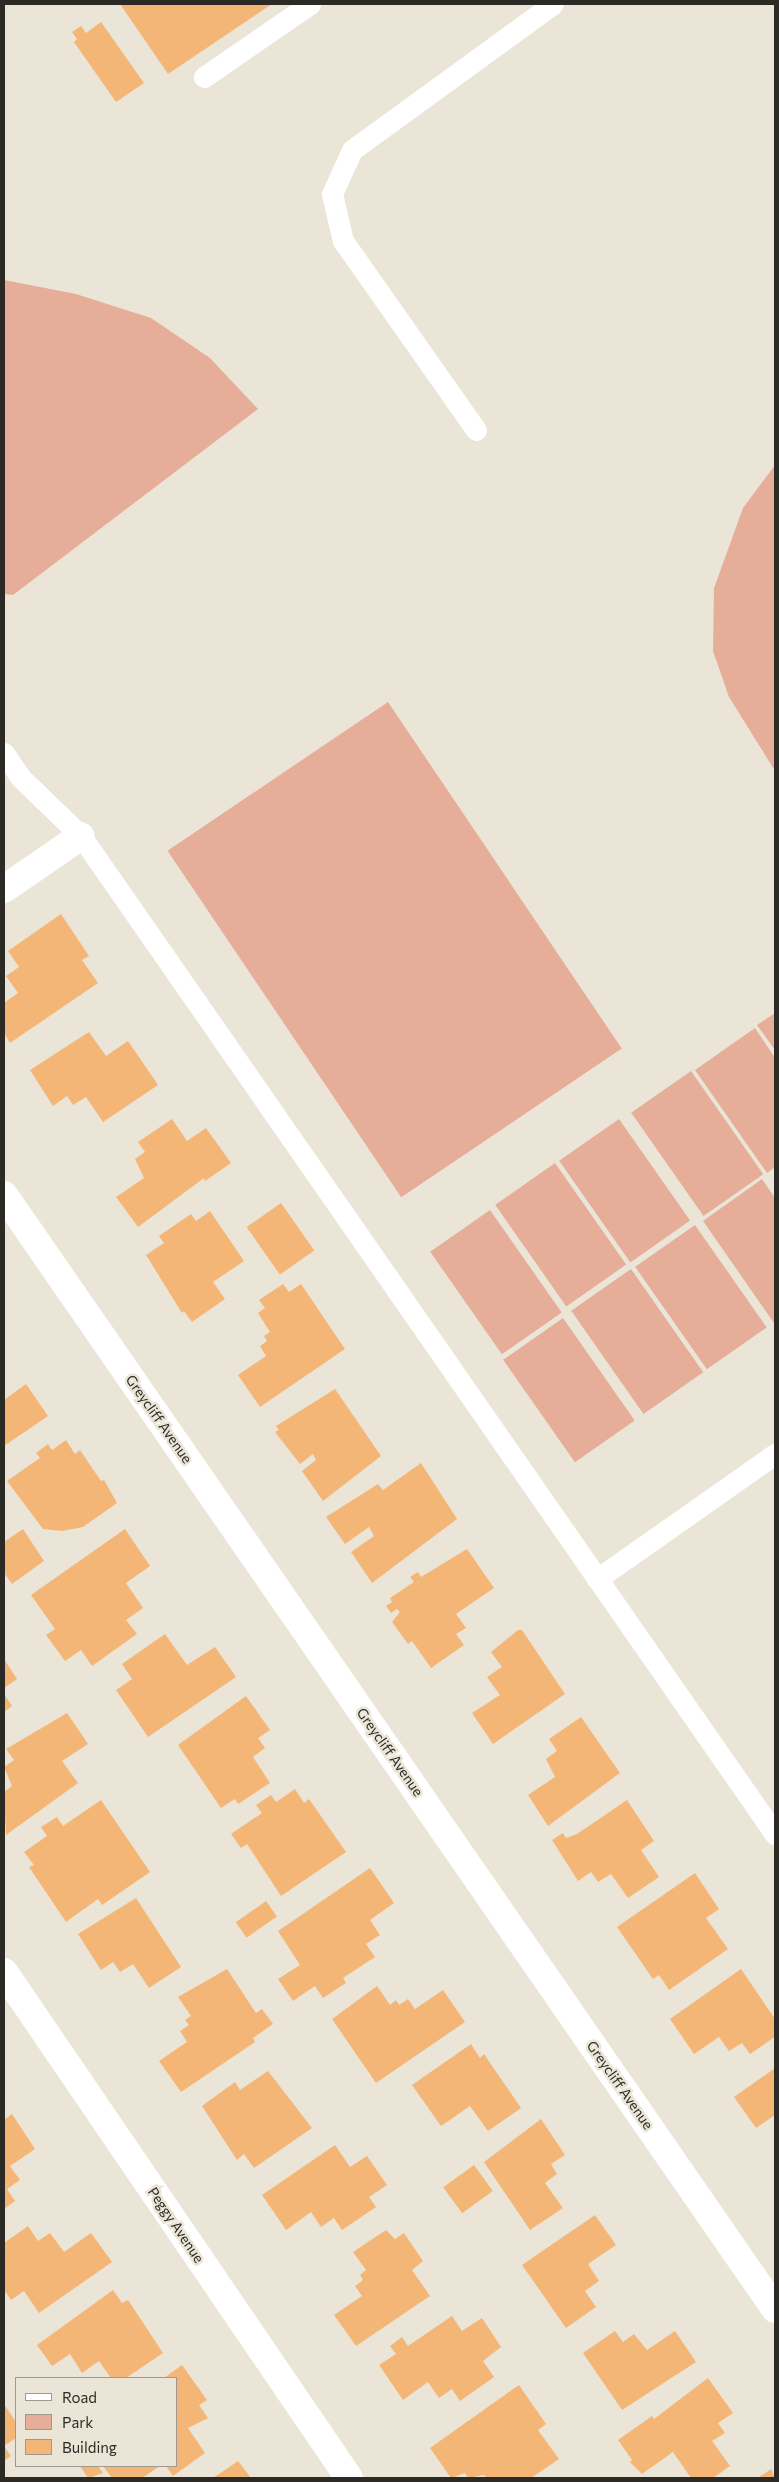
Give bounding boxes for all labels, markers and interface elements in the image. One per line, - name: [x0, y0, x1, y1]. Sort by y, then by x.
- street label: Greycliff Avenue: [122, 1372, 196, 1466]
- street label: Greycliff Avenue: [353, 1705, 427, 1799]
- street label: Greycliff Avenue: [583, 2038, 657, 2132]
- street label: Peggy Avenue: [145, 2184, 207, 2266]
- legend: [15, 2377, 178, 2467]
- text: Road: [62, 2388, 97, 2406]
- text: Park: [62, 2413, 93, 2431]
- text: Building: [62, 2438, 117, 2456]

